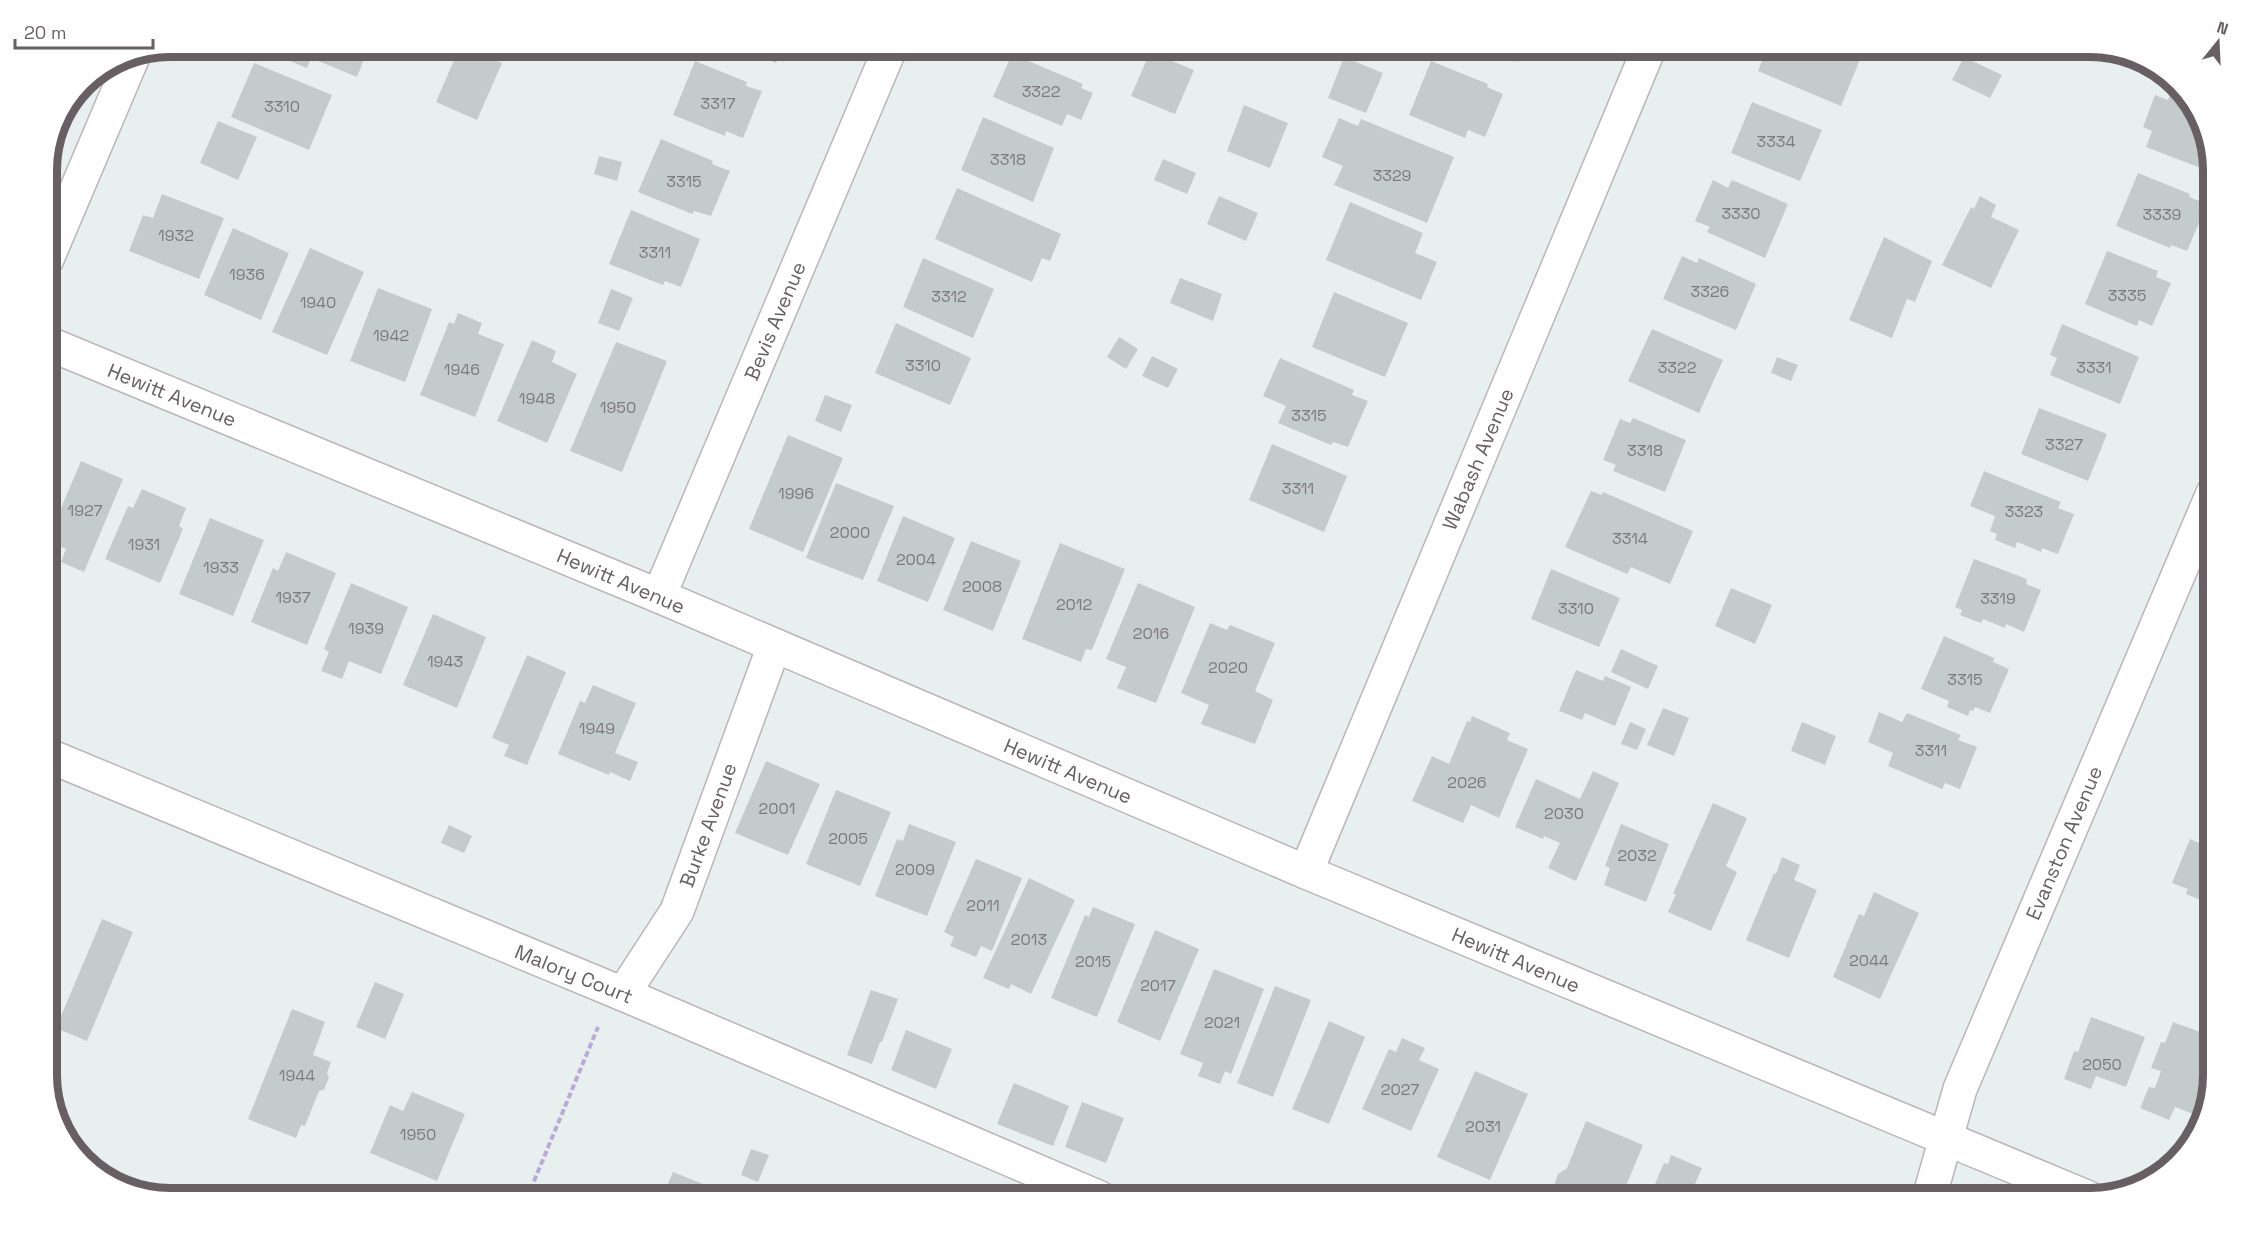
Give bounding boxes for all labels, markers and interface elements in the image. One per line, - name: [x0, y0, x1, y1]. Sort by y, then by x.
- scale bar: [15, 12, 153, 50]
- north arrow: [2188, 12, 2248, 72]
- text: N: [2214, 17, 2231, 40]
- text: 20 m: [24, 21, 67, 44]
- house number: 3322: [1022, 81, 1060, 102]
- house number: 3317: [701, 93, 735, 114]
- house number: 3310: [264, 96, 300, 117]
- house number: 3334: [1757, 131, 1796, 152]
- house number: 3318: [990, 149, 1026, 170]
- house number: 3329: [1373, 165, 1411, 186]
- house number: 3315: [666, 171, 702, 192]
- house number: 3330: [1721, 203, 1761, 224]
- house number: 3339: [2143, 204, 2181, 225]
- house number: 1932: [158, 225, 194, 246]
- house number: 3311: [639, 242, 671, 263]
- street label: Bevis Avenue: [738, 258, 812, 384]
- house number: 1936: [229, 264, 265, 285]
- house number: 3326: [1691, 281, 1729, 302]
- house number: 3335: [2108, 285, 2146, 306]
- house number: 3312: [931, 286, 967, 307]
- house number: 1940: [300, 292, 336, 313]
- house number: 1942: [373, 325, 409, 346]
- house number: 3310: [905, 355, 941, 376]
- street label: Hewitt Avenue: [104, 357, 240, 433]
- house number: 3322: [1658, 357, 1696, 378]
- house number: 3331: [2076, 357, 2112, 378]
- house number: 1946: [444, 359, 480, 380]
- street label: Wabash Avenue: [1436, 384, 1520, 534]
- house number: 1948: [519, 388, 555, 409]
- house number: 1950: [600, 397, 636, 418]
- house number: 3315: [1291, 405, 1327, 426]
- house number: 3327: [2045, 434, 2083, 455]
- house number: 3318: [1627, 440, 1663, 461]
- house number: 3311: [1282, 478, 1314, 499]
- house number: 1996: [778, 483, 814, 504]
- house number: 1927: [67, 500, 103, 521]
- house number: 3323: [2005, 501, 2043, 522]
- house number: 2000: [830, 522, 870, 543]
- house number: 3314: [1612, 528, 1648, 549]
- house number: 1931: [128, 534, 160, 555]
- street label: Hewitt Avenue: [553, 542, 689, 620]
- house number: 2004: [896, 549, 936, 570]
- house number: 1933: [203, 557, 239, 578]
- house number: 2008: [962, 576, 1002, 597]
- house number: 1937: [275, 587, 311, 608]
- house number: 3319: [1980, 588, 2016, 609]
- house number: 2012: [1056, 594, 1092, 615]
- house number: 3310: [1558, 598, 1594, 619]
- house number: 1939: [348, 618, 384, 639]
- house number: 2016: [1133, 623, 1169, 644]
- house number: 1943: [427, 651, 463, 672]
- house number: 2020: [1208, 657, 1248, 678]
- house number: 3315: [1947, 669, 1983, 690]
- house number: 1949: [579, 718, 615, 739]
- street label: Hewitt Avenue: [1000, 732, 1136, 810]
- house number: 3311: [1915, 740, 1947, 761]
- street label: Burke Avenue: [673, 759, 743, 891]
- street label: Evanston Avenue: [2020, 762, 2108, 924]
- house number: 2026: [1447, 772, 1487, 793]
- house number: 2001: [759, 798, 795, 819]
- house number: 2030: [1544, 803, 1584, 824]
- house number: 2005: [828, 828, 868, 849]
- house number: 2032: [1617, 845, 1657, 866]
- house number: 2009: [895, 859, 935, 880]
- house number: 2011: [966, 895, 1000, 916]
- street label: Hewitt Avenue: [1448, 921, 1584, 999]
- house number: 2013: [1011, 929, 1047, 950]
- street label: Malory Court: [511, 939, 637, 1009]
- house number: 2044: [1849, 950, 1889, 971]
- house number: 2015: [1075, 951, 1111, 972]
- house number: 2017: [1140, 975, 1176, 996]
- house number: 2021: [1204, 1012, 1240, 1033]
- house number: 2050: [2082, 1054, 2122, 1075]
- house number: 1944: [279, 1065, 315, 1086]
- house number: 2027: [1381, 1079, 1419, 1100]
- house number: 2031: [1465, 1116, 1501, 1137]
- house number: 1950: [400, 1124, 436, 1145]

